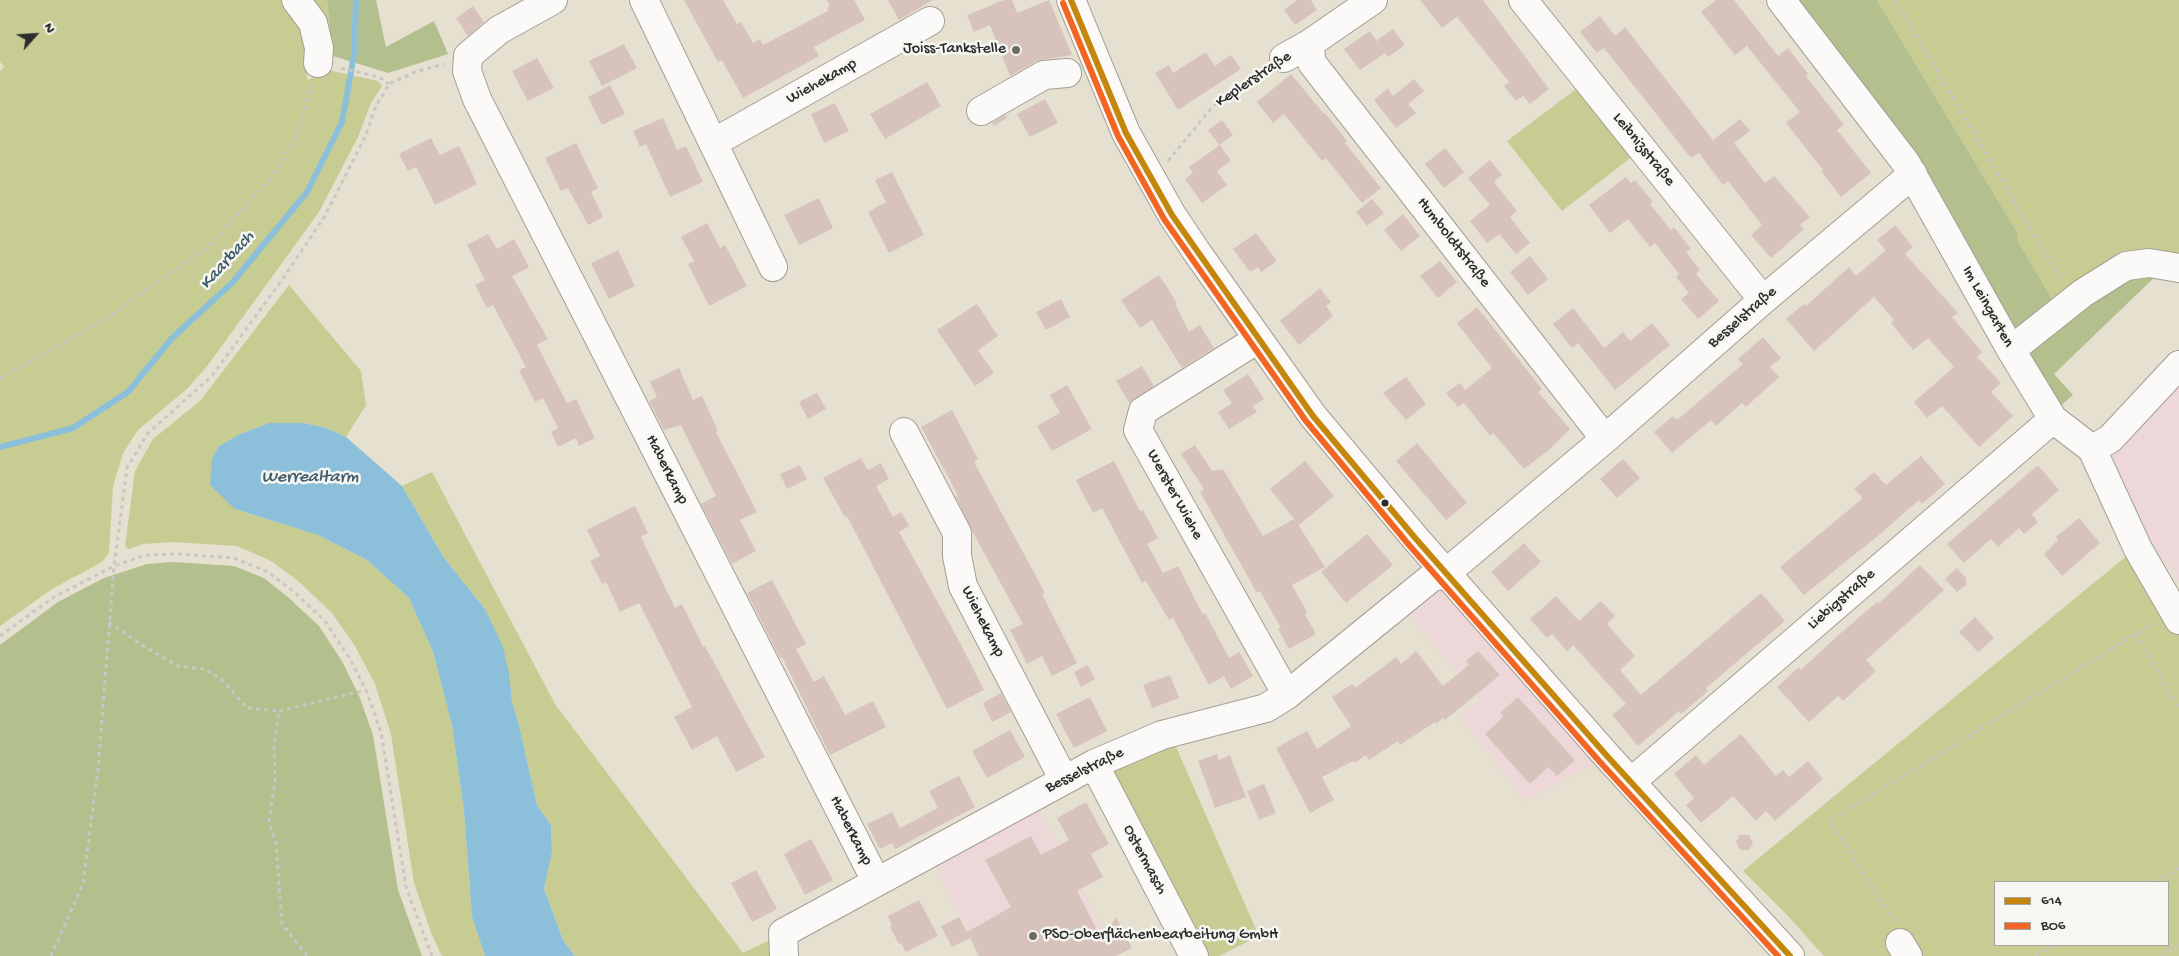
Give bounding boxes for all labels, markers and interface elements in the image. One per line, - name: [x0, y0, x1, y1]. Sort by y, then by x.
- north arrow: [10, 10, 60, 60]
- text: N: [39, 20, 59, 36]
- place label: Joiss-Tankstelle: [903, 40, 1006, 60]
- marker: Joiss-Tankstelle: [1010, 44, 1022, 56]
- street label: Keplerstraße: [1212, 48, 1296, 112]
- street label: Wiehekamp: [783, 55, 861, 109]
- street label: Leibnizstraße: [1608, 109, 1678, 191]
- street label: Humboldtstraße: [1412, 194, 1494, 292]
- water label: Kaarbach: [196, 227, 260, 295]
- street label: Im Leingarten: [1957, 263, 2017, 351]
- street label: Besselstraße: [1705, 283, 1781, 353]
- street label: Haberkamp: [640, 432, 692, 508]
- street label: Werster Wiehe: [1141, 447, 1207, 543]
- water label: Werrealtarm: [261, 467, 359, 489]
- unlabelled marker: [1380, 498, 1390, 508]
- street label: Liebigstraße: [1804, 565, 1880, 635]
- street label: Wiehekamp: [956, 583, 1008, 661]
- street label: Besselstraße: [1043, 744, 1127, 798]
- street label: Haberkamp: [824, 793, 876, 869]
- street label: Ostermasch: [1118, 822, 1170, 898]
- legend: [1994, 881, 2169, 946]
- text: 614: [2041, 892, 2062, 910]
- text: BO6: [2041, 917, 2065, 935]
- place label: PSO-Oberflächenbearbeitung GmbH: [1043, 926, 1278, 946]
- marker: PSO-Oberflächenbearbeitung GmbH: [1027, 930, 1039, 942]

